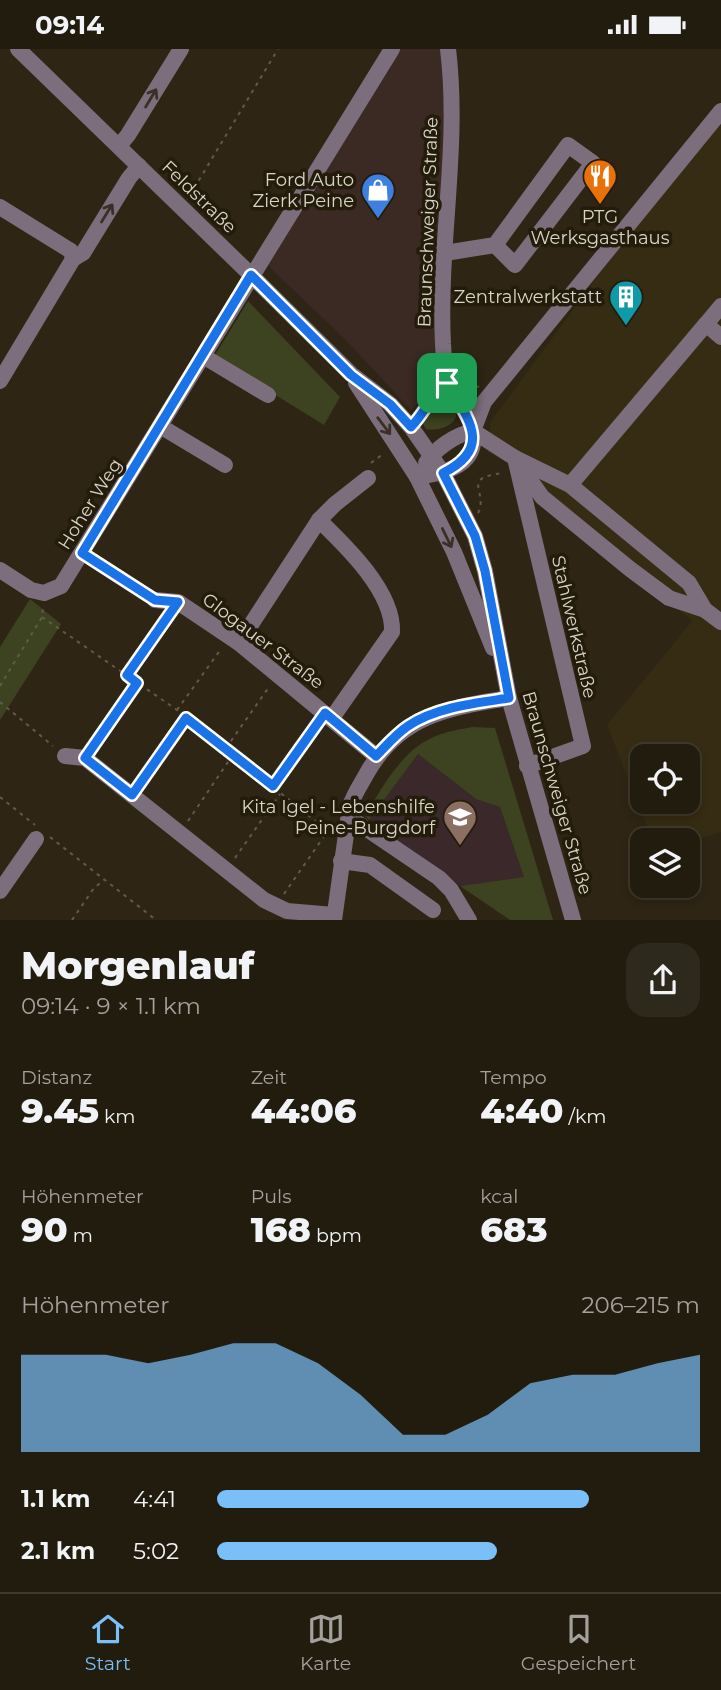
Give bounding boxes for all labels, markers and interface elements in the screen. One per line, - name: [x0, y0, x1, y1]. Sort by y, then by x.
- text: 09:14: [35, 9, 104, 41]
- one-way arrow: [144, 89, 158, 109]
- street label: Braunschweiger Straße: [413, 116, 443, 328]
- street label: Feldstraße: [157, 156, 241, 238]
- restaurant icon: PTG Werksgasthaus: [581, 157, 619, 206]
- place label: Ford Auto Zierk Peine: [253, 169, 354, 212]
- shop icon: Ford Auto Zierk Peine: [359, 171, 397, 220]
- one-way arrow: [100, 204, 114, 224]
- place label: PTG Werksgasthaus: [531, 206, 670, 249]
- building icon: Zentralwerkstatt: [607, 278, 645, 327]
- place label: Zentralwerkstatt: [454, 286, 602, 308]
- pin: [417, 353, 477, 413]
- icon: arrive: [428, 364, 466, 402]
- one-way arrow: [376, 416, 391, 435]
- street label: Hoher Weg: [53, 454, 127, 554]
- one-way arrow: [441, 527, 455, 548]
- street label: Stahlwerkstraße: [547, 554, 601, 701]
- street label: Glogauer Straße: [198, 588, 328, 694]
- street label: Braunschweiger Straße: [517, 689, 597, 897]
- map controls: [630, 744, 700, 898]
- button: locate: [630, 744, 700, 814]
- place label: Kita Igel - Lebenshilfe Peine-Burgdorf: [241, 796, 436, 839]
- school or university icon: Kita Igel - Lebenshilfe Peine-Burgdorf: [441, 798, 479, 847]
- button: layers: [630, 828, 700, 898]
- text: Morgenlauf: [21, 942, 254, 989]
- button: share: [626, 943, 700, 1017]
- text: 09:14 · 9 × 1.1 km: [21, 992, 201, 1020]
- text: Distanz: [21, 1066, 92, 1089]
- text: Zeit: [251, 1066, 287, 1089]
- text: Tempo: [480, 1066, 547, 1089]
- text: 9.45: [21, 1089, 99, 1132]
- text: 44:06: [251, 1089, 357, 1132]
- text: 4:40: [480, 1089, 564, 1132]
- text: km: [99, 1105, 135, 1128]
- text: /km: [564, 1105, 606, 1128]
- text: Höhenmeter: [21, 1185, 144, 1208]
- text: Puls: [251, 1185, 291, 1208]
- text: kcal: [480, 1185, 518, 1208]
- text: 90: [21, 1208, 68, 1251]
- text: 168: [251, 1208, 311, 1251]
- text: 683: [480, 1208, 548, 1251]
- text: m: [68, 1224, 93, 1247]
- text: bpm: [311, 1224, 362, 1247]
- text: Höhenmeter: [21, 1291, 169, 1319]
- text: 206–215 m: [582, 1291, 700, 1319]
- text: 1.1 km: [21, 1485, 90, 1513]
- text: 4:41: [133, 1485, 176, 1513]
- text: 2.1 km: [21, 1537, 95, 1565]
- text: 5:02: [133, 1537, 179, 1565]
- tab: Start: [85, 1610, 131, 1675]
- tab: Karte: [300, 1610, 351, 1675]
- tab: Gespeichert: [521, 1610, 636, 1675]

